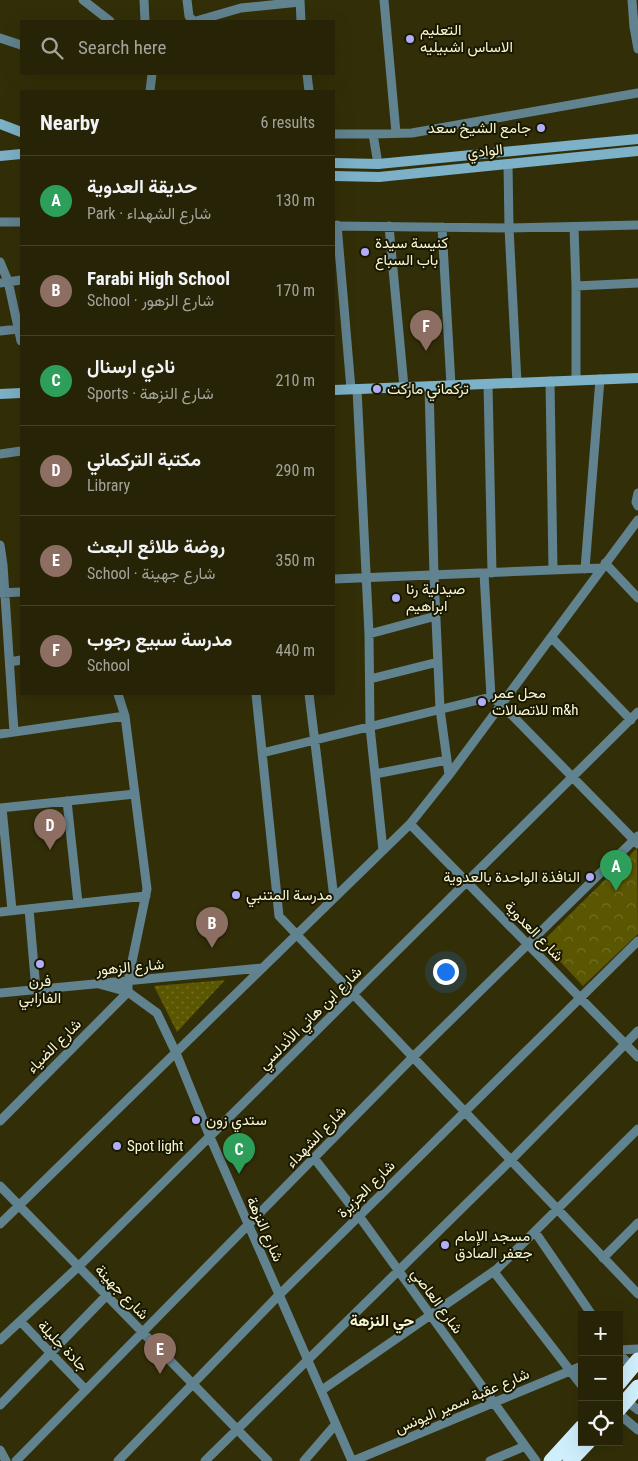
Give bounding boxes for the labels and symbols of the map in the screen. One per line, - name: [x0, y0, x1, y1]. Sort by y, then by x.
- place label: التعلیم الاساس اشبیلیه: [420, 21, 513, 57]
- marker: التعلیم الاساس اشبیلیه: [404, 33, 416, 45]
- place label: جامع الشيخ سعد: [428, 119, 531, 139]
- marker: جامع الشيخ سعد: [535, 122, 547, 134]
- street label: الوادي: [466, 140, 504, 166]
- place label: كنيسة سيدة باب السباع: [375, 234, 449, 271]
- marker: كنيسة سيدة باب السباع: [359, 246, 371, 258]
- pin: F: [410, 310, 442, 351]
- place label: تركماني ماركت: [387, 380, 469, 402]
- marker: تركماني ماركت: [371, 383, 383, 395]
- place label: صيدلية رنا ابراهيم: [406, 580, 465, 616]
- marker: صيدلية رنا ابراهيم: [390, 592, 402, 604]
- place label: محل عمر للاتصالات m&h: [491, 684, 579, 719]
- marker: محل عمر للاتصالات m&h: [476, 696, 488, 708]
- pin: D: [34, 809, 66, 850]
- pin: A: [600, 850, 632, 891]
- place label: النافذة الواحدة بالعدوية: [443, 868, 580, 886]
- marker: النافذة الواحدة بالعدوية: [584, 871, 596, 883]
- place label: مدرسة المتنبي: [246, 886, 333, 908]
- marker: مدرسة المتنبي: [230, 889, 242, 901]
- street label: شارع العدوية: [499, 897, 567, 966]
- pin: B: [196, 907, 228, 948]
- street label: شارع الزهور: [94, 955, 165, 981]
- marker: فرن الفارابي: [34, 958, 46, 970]
- your location: [433, 959, 459, 985]
- street label: شارع ابن هاني الأندلسي: [255, 963, 368, 1076]
- place label: فرن الفارابي: [19, 972, 61, 1011]
- street label: شارع الضياء: [23, 1015, 87, 1078]
- street label: شارع الشهداء: [282, 1102, 351, 1173]
- place label: ستدي زون: [206, 1111, 267, 1133]
- marker: ستدي زون: [190, 1114, 202, 1126]
- pin: C: [223, 1133, 255, 1174]
- place label: Spot light: [127, 1137, 184, 1155]
- marker: Spot light: [111, 1140, 123, 1152]
- street label: شارع الجزيرة: [333, 1156, 400, 1223]
- street label: شارع النزهة: [241, 1194, 287, 1265]
- place label: مسجد الإمام جعفر الصادق: [455, 1227, 533, 1262]
- marker: مسجد الإمام جعفر الصادق: [439, 1239, 451, 1251]
- street label: شارع جهينة: [90, 1261, 153, 1325]
- street label: شارع العاصي: [404, 1265, 467, 1340]
- district label: حي النزهة: [350, 1311, 414, 1334]
- street label: جادة جليلة: [34, 1317, 92, 1375]
- pin: E: [144, 1333, 176, 1374]
- street label: شارع عقبة سمير اليونس: [392, 1364, 533, 1439]

